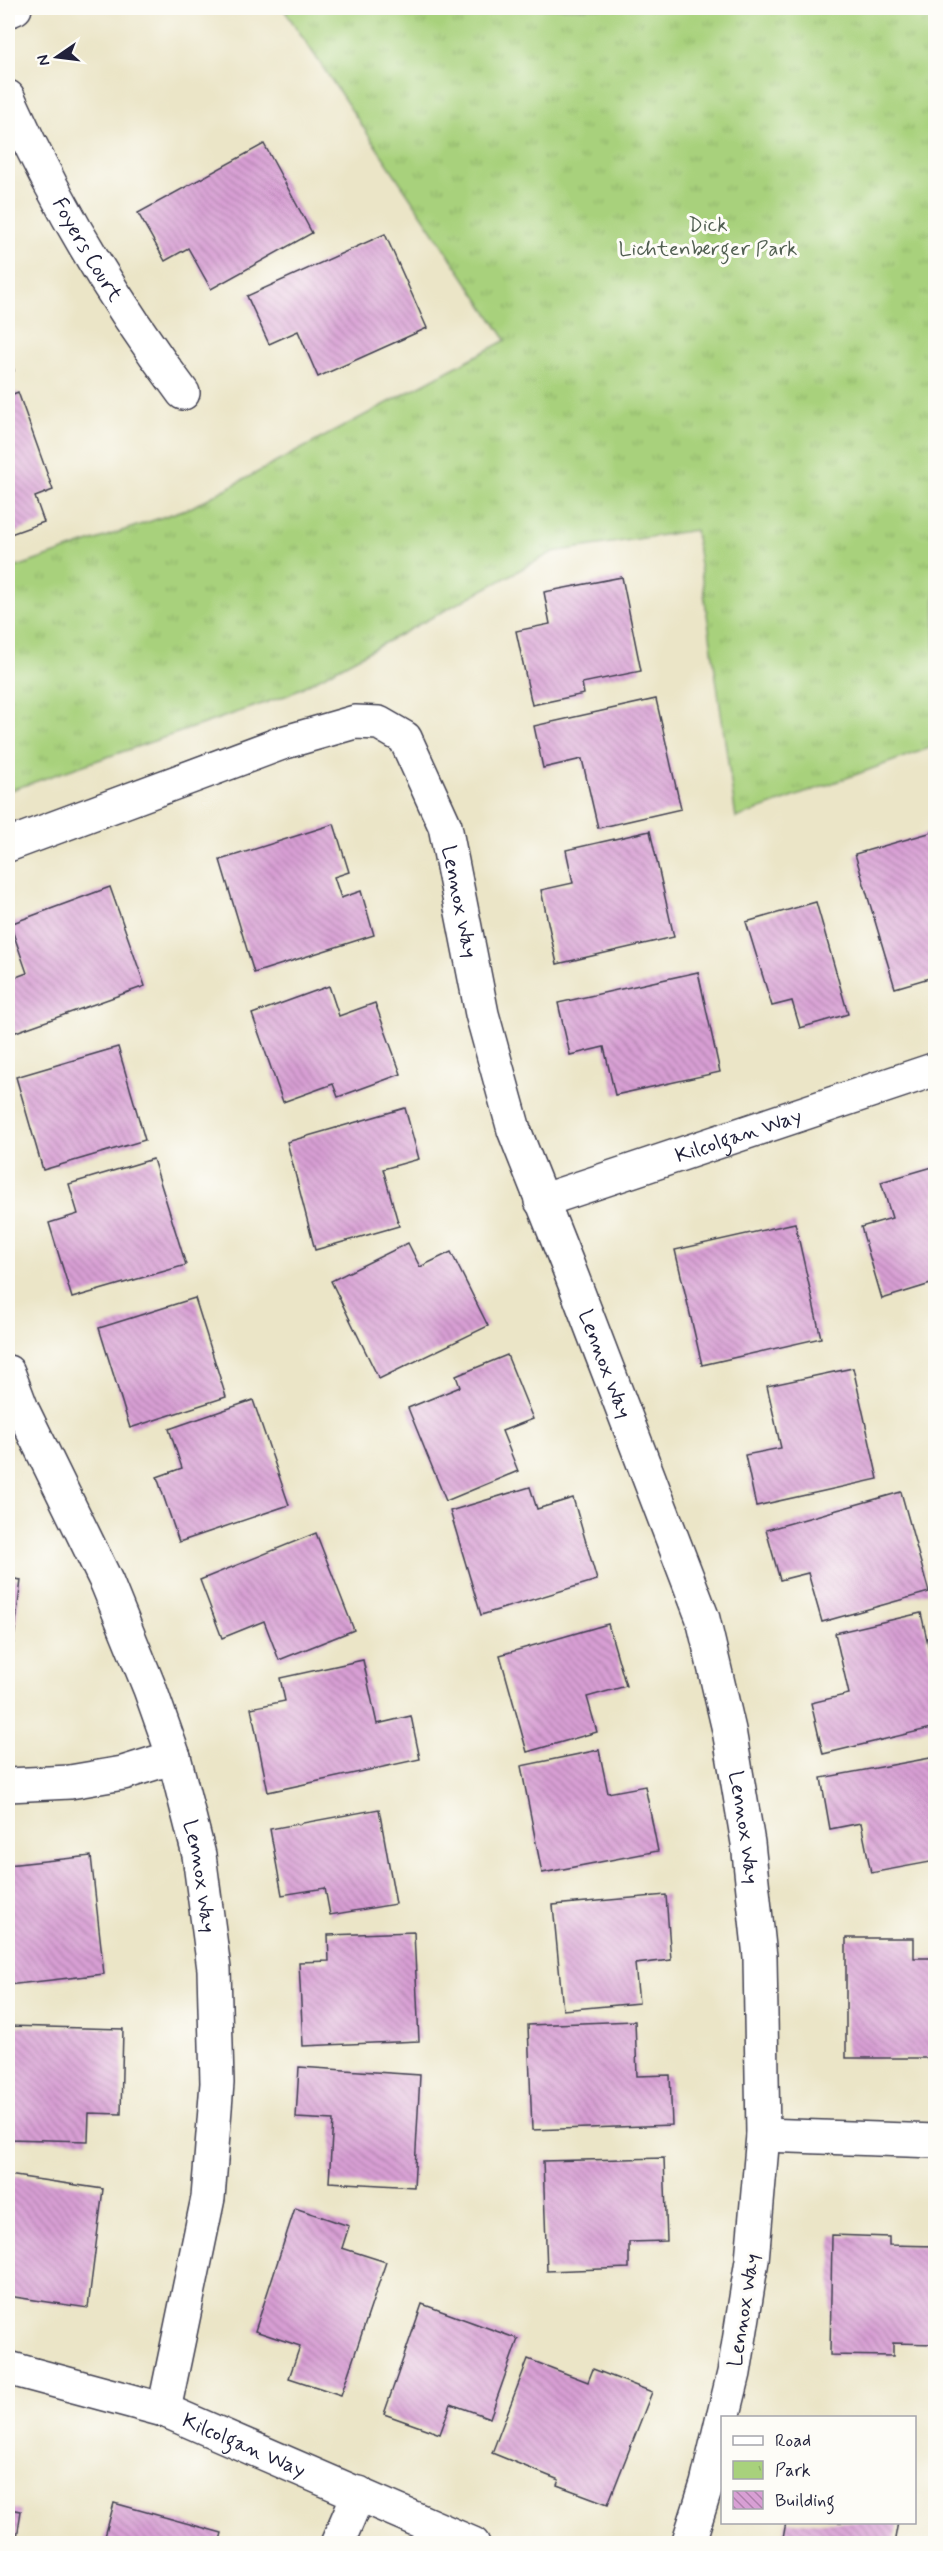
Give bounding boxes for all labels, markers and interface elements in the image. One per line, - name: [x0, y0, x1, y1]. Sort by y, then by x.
- north arrow: [27, 27, 87, 87]
- text: N: [32, 53, 55, 68]
- street label: Foyers Court: [45, 193, 129, 308]
- park label: Dick Lichtenberger Park: [618, 211, 798, 265]
- street label: Lennox Way: [434, 843, 484, 960]
- street label: Kilcolgan Way: [672, 1102, 806, 1170]
- street label: Lennox Way: [571, 1306, 638, 1422]
- street label: Lennox Way: [721, 1769, 765, 1886]
- street label: Lennox Way: [176, 1817, 222, 1934]
- street label: Lennox Way: [721, 2252, 767, 2369]
- street label: Kilcolgan Way: [178, 2407, 310, 2485]
- legend: [721, 2416, 916, 2524]
- text: Road: [775, 2429, 811, 2453]
- text: Park: [775, 2459, 811, 2483]
- text: Building: [775, 2489, 835, 2515]

